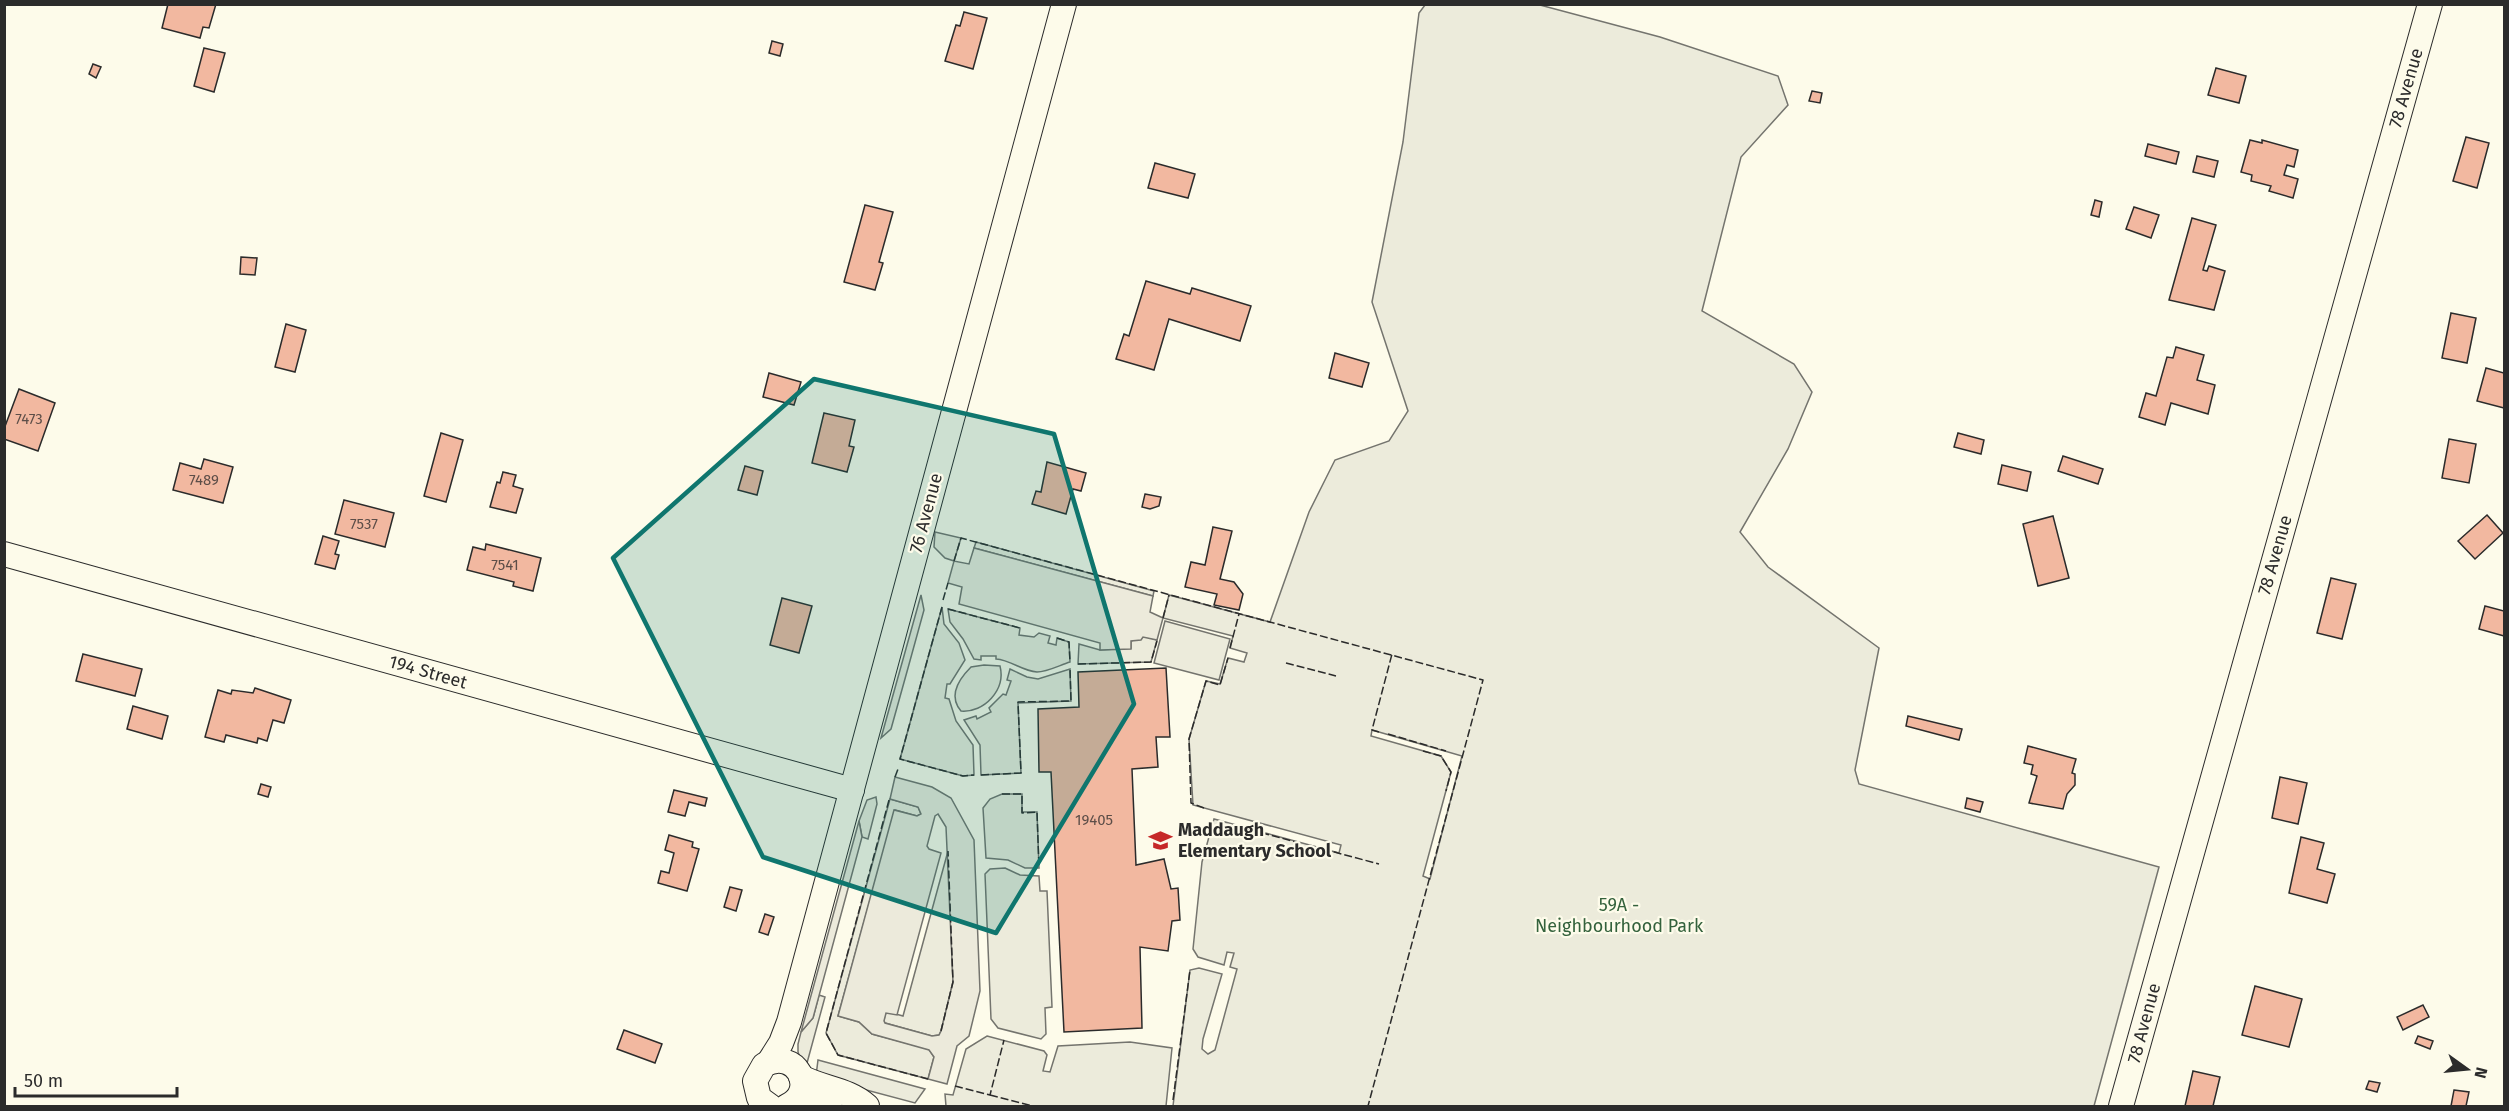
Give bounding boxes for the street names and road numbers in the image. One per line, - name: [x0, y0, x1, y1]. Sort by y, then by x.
- street label: 78 Avenue: [2384, 46, 2428, 130]
- street label: 76 Avenue: [905, 471, 947, 555]
- street label: 78 Avenue: [2253, 513, 2297, 597]
- street label: 194 Street: [386, 650, 470, 694]
- street label: 78 Avenue: [2123, 981, 2165, 1065]

